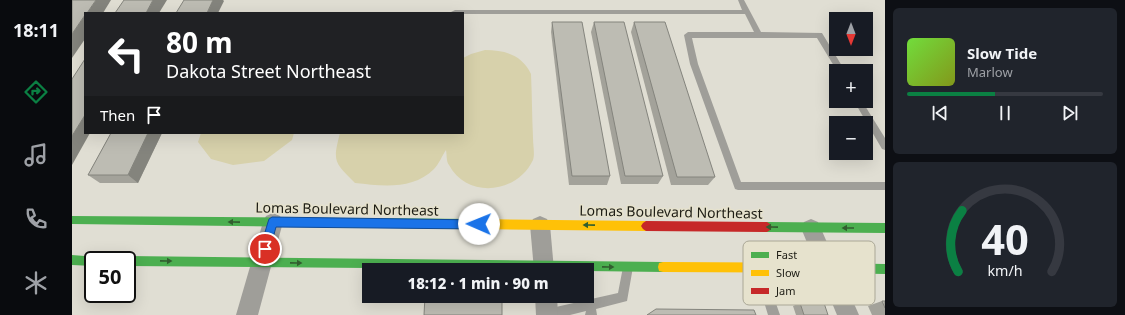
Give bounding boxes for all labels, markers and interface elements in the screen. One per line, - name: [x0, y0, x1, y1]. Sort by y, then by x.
- north arrow: [829, 12, 873, 56]
- map controls: [829, 12, 873, 160]
- text: 18:11: [13, 18, 59, 42]
- text: 80 m: [166, 23, 233, 61]
- icon: left: [100, 28, 152, 80]
- text: Slow Tide: [967, 43, 1037, 63]
- text: Dakota Street Northeast: [166, 59, 371, 83]
- text: Marlow: [967, 63, 1013, 81]
- button: +: [829, 64, 873, 108]
- icon: directions: [22, 78, 50, 106]
- icon: previous: [929, 102, 951, 124]
- icon: pause: [994, 102, 1016, 124]
- icon: next: [1059, 102, 1081, 124]
- icon: arrive: [143, 104, 165, 126]
- text: Then: [100, 105, 135, 125]
- button: −: [829, 116, 873, 160]
- icon: music: [22, 141, 50, 169]
- street label: Lomas Boulevard Northeast: [255, 197, 439, 220]
- street label: Lomas Boulevard Northeast: [579, 200, 763, 223]
- position arrow: [458, 203, 500, 245]
- icon: phone: [22, 205, 50, 233]
- text: 40: [981, 211, 1029, 267]
- one-way arrow: [227, 219, 240, 225]
- one-way arrow: [582, 222, 595, 228]
- one-way arrow: [765, 224, 778, 230]
- one-way arrow: [841, 225, 854, 231]
- pin: [248, 232, 282, 266]
- icon: arrive: [254, 238, 276, 260]
- legend: [743, 241, 875, 305]
- text: Fast: [776, 247, 797, 262]
- speed limit sign: 50: [84, 251, 136, 303]
- one-way arrow: [160, 258, 173, 264]
- one-way arrow: [290, 260, 303, 266]
- text: km/h: [987, 261, 1023, 280]
- one-way arrow: [602, 264, 615, 270]
- text: Slow: [776, 265, 800, 280]
- icon: climate: [22, 269, 50, 297]
- text: 18:12 · 1 min · 90 m: [407, 273, 549, 293]
- text: Jam: [775, 283, 795, 298]

